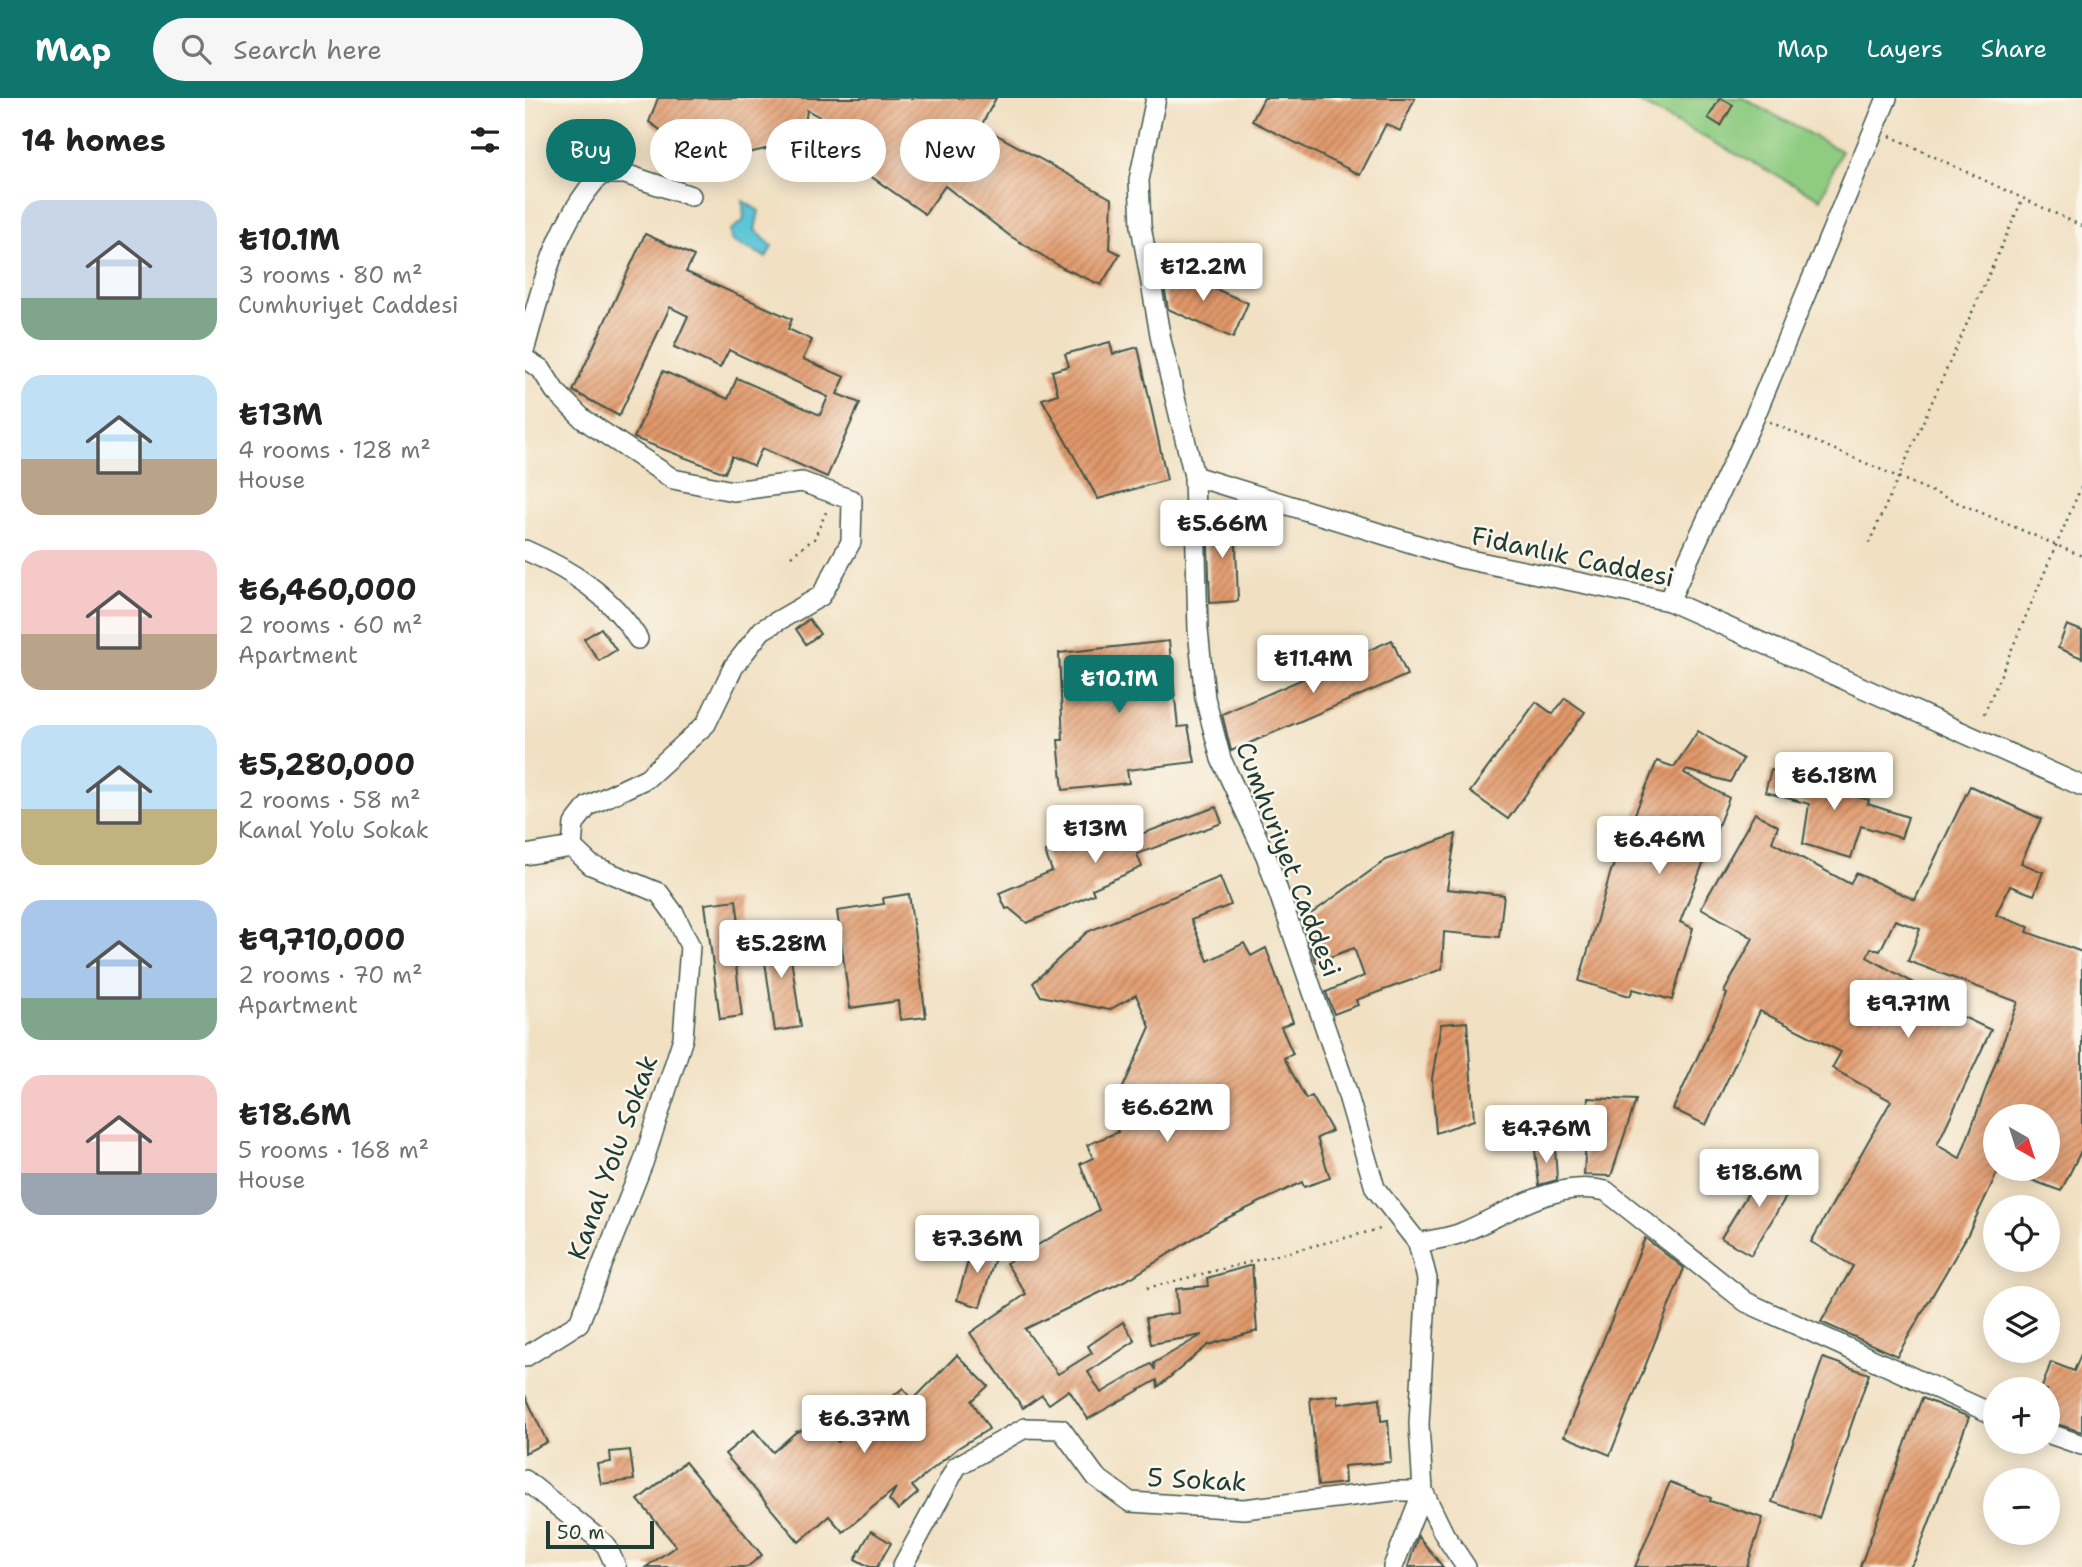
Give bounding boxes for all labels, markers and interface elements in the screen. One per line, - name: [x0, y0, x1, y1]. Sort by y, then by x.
- search box: [153, 18, 643, 81]
- text: Map: [35, 27, 111, 72]
- icon: search: [177, 30, 215, 68]
- text: Search here: [233, 32, 382, 67]
- text: Map: [1777, 33, 1828, 65]
- text: Layers: [1866, 33, 1943, 65]
- text: Share: [1981, 33, 2047, 65]
- chip: Buy: [546, 119, 636, 182]
- chip: Rent: [650, 119, 752, 182]
- chip: Filters: [766, 119, 886, 182]
- chip: New: [900, 119, 1000, 182]
- text: 14 homes: [21, 120, 166, 161]
- icon: filters: [466, 121, 504, 159]
- text: ₺10.1M: [238, 219, 340, 260]
- icon: home: [77, 228, 161, 312]
- pin: ₺12.2M: [1146, 244, 1260, 303]
- text: ₺12.2M: [1160, 251, 1246, 281]
- text: 3 rooms · 80 m²: [238, 260, 423, 290]
- text: Cumhuriyet Caddesi: [238, 290, 459, 320]
- text: ₺13M: [238, 394, 323, 435]
- icon: home: [77, 403, 161, 487]
- text: 4 rooms · 128 m²: [238, 435, 431, 465]
- text: House: [238, 465, 306, 495]
- pin: ₺5.66M: [1165, 500, 1279, 560]
- text: ₺5.66M: [1176, 508, 1268, 538]
- street label: Fidanlık Caddesi: [1468, 517, 1678, 595]
- text: ₺6,460,000: [238, 569, 417, 610]
- icon: home: [77, 578, 161, 662]
- text: 2 rooms · 60 m²: [238, 610, 423, 640]
- pin: ₺11.4M: [1256, 636, 1370, 695]
- text: Apartment: [238, 640, 358, 670]
- text: ₺11.4M: [1273, 643, 1353, 673]
- pin: ₺10.1M: [1062, 656, 1176, 715]
- text: ₺10.1M: [1080, 663, 1158, 693]
- street label: Cumhuriyet Caddesi: [1228, 736, 1350, 982]
- text: ₺5,280,000: [238, 744, 415, 785]
- pin: ₺6.18M: [1777, 752, 1891, 812]
- icon: home: [77, 753, 161, 837]
- text: ₺6.18M: [1791, 760, 1877, 790]
- text: 2 rooms · 58 m²: [238, 785, 421, 815]
- pin: ₺13M: [1054, 806, 1136, 865]
- text: ₺13M: [1063, 813, 1127, 843]
- text: Kanal Yolu Sokak: [238, 815, 429, 845]
- pin: ₺6.46M: [1602, 816, 1716, 876]
- text: ₺6.46M: [1613, 824, 1705, 854]
- text: ₺9,710,000: [238, 919, 406, 960]
- pin: ₺5.28M: [724, 920, 838, 980]
- icon: home: [77, 928, 161, 1012]
- text: ₺5.28M: [735, 928, 827, 958]
- text: 2 rooms · 70 m²: [238, 960, 423, 990]
- pin: ₺9.71M: [1851, 981, 1965, 1040]
- text: ₺9.71M: [1866, 988, 1950, 1018]
- text: Apartment: [238, 990, 358, 1020]
- street label: Kanal Yolu Sokak: [559, 1050, 665, 1264]
- pin: ₺6.62M: [1110, 1084, 1224, 1144]
- text: ₺6.62M: [1121, 1092, 1213, 1122]
- text: ₺18.6M: [238, 1094, 351, 1135]
- icon: home: [77, 1103, 161, 1187]
- north arrow: [1983, 1104, 2060, 1181]
- map controls: [1983, 1104, 2060, 1545]
- pin: ₺4.76M: [1489, 1105, 1603, 1165]
- text: ₺4.76M: [1501, 1113, 1591, 1143]
- text: 5 rooms · 168 m²: [238, 1135, 429, 1165]
- pin: ₺18.6M: [1702, 1150, 1816, 1209]
- text: ₺18.6M: [1716, 1157, 1802, 1187]
- text: House: [238, 1165, 306, 1195]
- button: locate: [1983, 1195, 2060, 1272]
- pin: ₺7.36M: [920, 1216, 1034, 1275]
- text: ₺7.36M: [931, 1223, 1023, 1253]
- button: layers: [1983, 1286, 2060, 1363]
- button: +: [1983, 1377, 2060, 1454]
- pin: ₺6.37M: [807, 1396, 921, 1455]
- text: ₺6.37M: [818, 1403, 910, 1433]
- street label: 5 Sokak: [1146, 1459, 1248, 1499]
- button: −: [1983, 1468, 2060, 1545]
- scale bar: [546, 1518, 655, 1550]
- text: 50 m: [557, 1520, 605, 1545]

